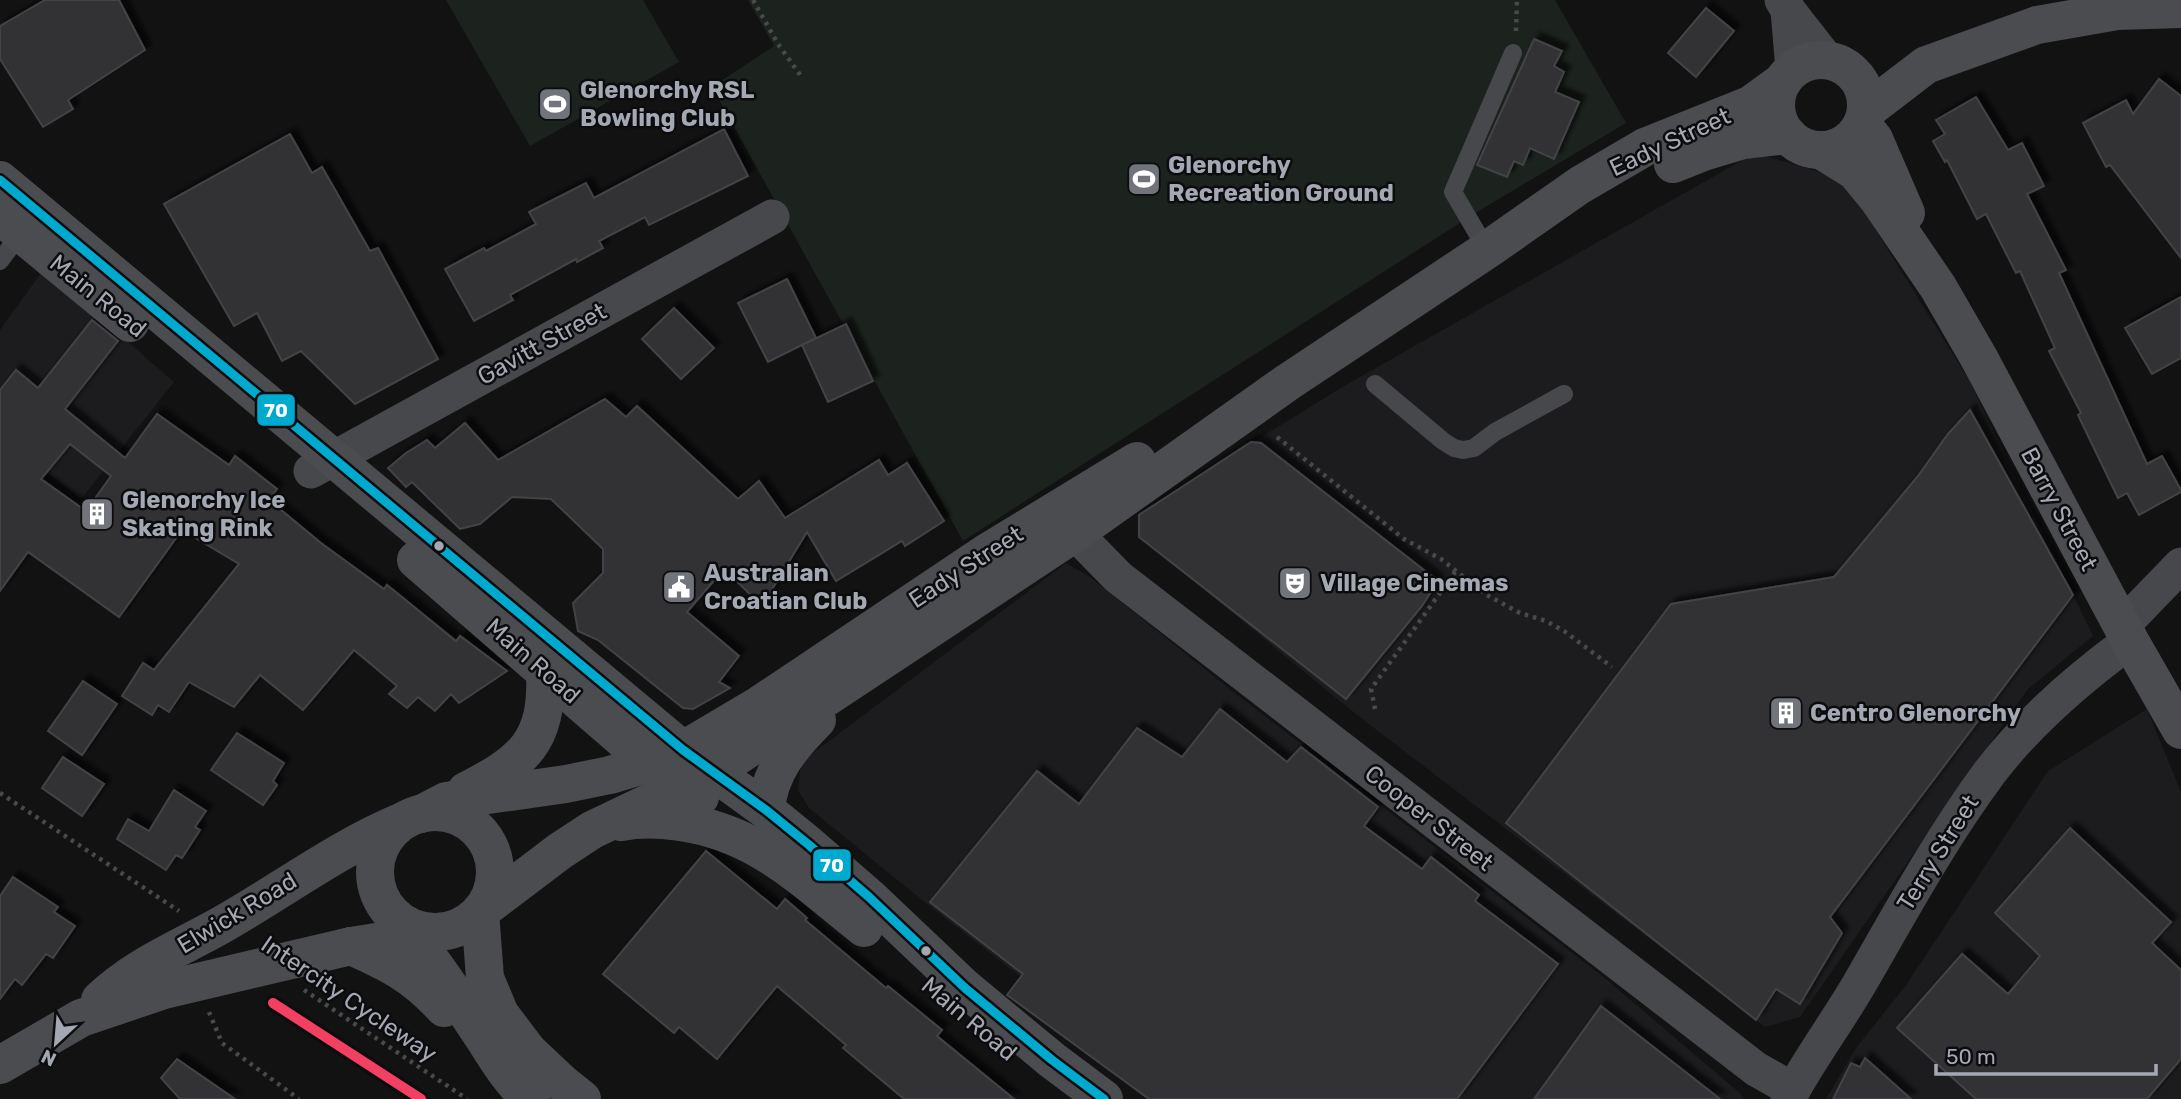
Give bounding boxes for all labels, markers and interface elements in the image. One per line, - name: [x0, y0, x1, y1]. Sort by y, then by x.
- place label: Glenorchy RSL Bowling Club: [580, 76, 754, 132]
- sports icon: Glenorchy RSL Bowling Club: [536, 85, 574, 123]
- street label: Eady Street: [1605, 102, 1735, 182]
- place label: Glenorchy Recreation Ground: [1168, 151, 1394, 207]
- sports icon: Glenorchy Recreation Ground: [1125, 160, 1163, 198]
- street label: Main Road: [44, 249, 152, 343]
- street label: Gavitt Street: [473, 297, 611, 391]
- line badge: 70: [256, 393, 296, 427]
- text: 70: [264, 399, 288, 422]
- street label: Barry Street: [2015, 443, 2103, 575]
- place label: Glenorchy Ice Skating Rink: [122, 486, 286, 542]
- building icon: Glenorchy Ice Skating Rink: [78, 495, 116, 533]
- street label: Eady Street: [904, 520, 1028, 614]
- unlabelled marker: [432, 539, 446, 553]
- place label: Australian Croatian Club: [704, 559, 867, 615]
- theatre icon: Village Cinemas: [1276, 564, 1314, 602]
- public building icon: Australian Croatian Club: [660, 568, 698, 606]
- place label: Village Cinemas: [1320, 569, 1509, 597]
- street label: Main Road: [480, 613, 586, 709]
- building icon: Centro Glenorchy: [1767, 694, 1805, 732]
- place label: Centro Glenorchy: [1810, 699, 2021, 727]
- street label: Cooper Street: [1359, 759, 1499, 877]
- street label: Terry Street: [1891, 790, 1985, 916]
- line badge: 70: [812, 848, 852, 882]
- text: 70: [820, 854, 844, 877]
- street label: Elwick Road: [173, 867, 301, 959]
- street label: Intercity Cycleway: [256, 930, 442, 1068]
- unlabelled marker: [919, 944, 933, 958]
- street label: Main Road: [916, 971, 1022, 1067]
- north arrow: [21, 1008, 91, 1078]
- scale bar: [1936, 1032, 2156, 1076]
- text: N: [38, 1044, 60, 1071]
- text: 50 m: [1946, 1044, 1996, 1069]

